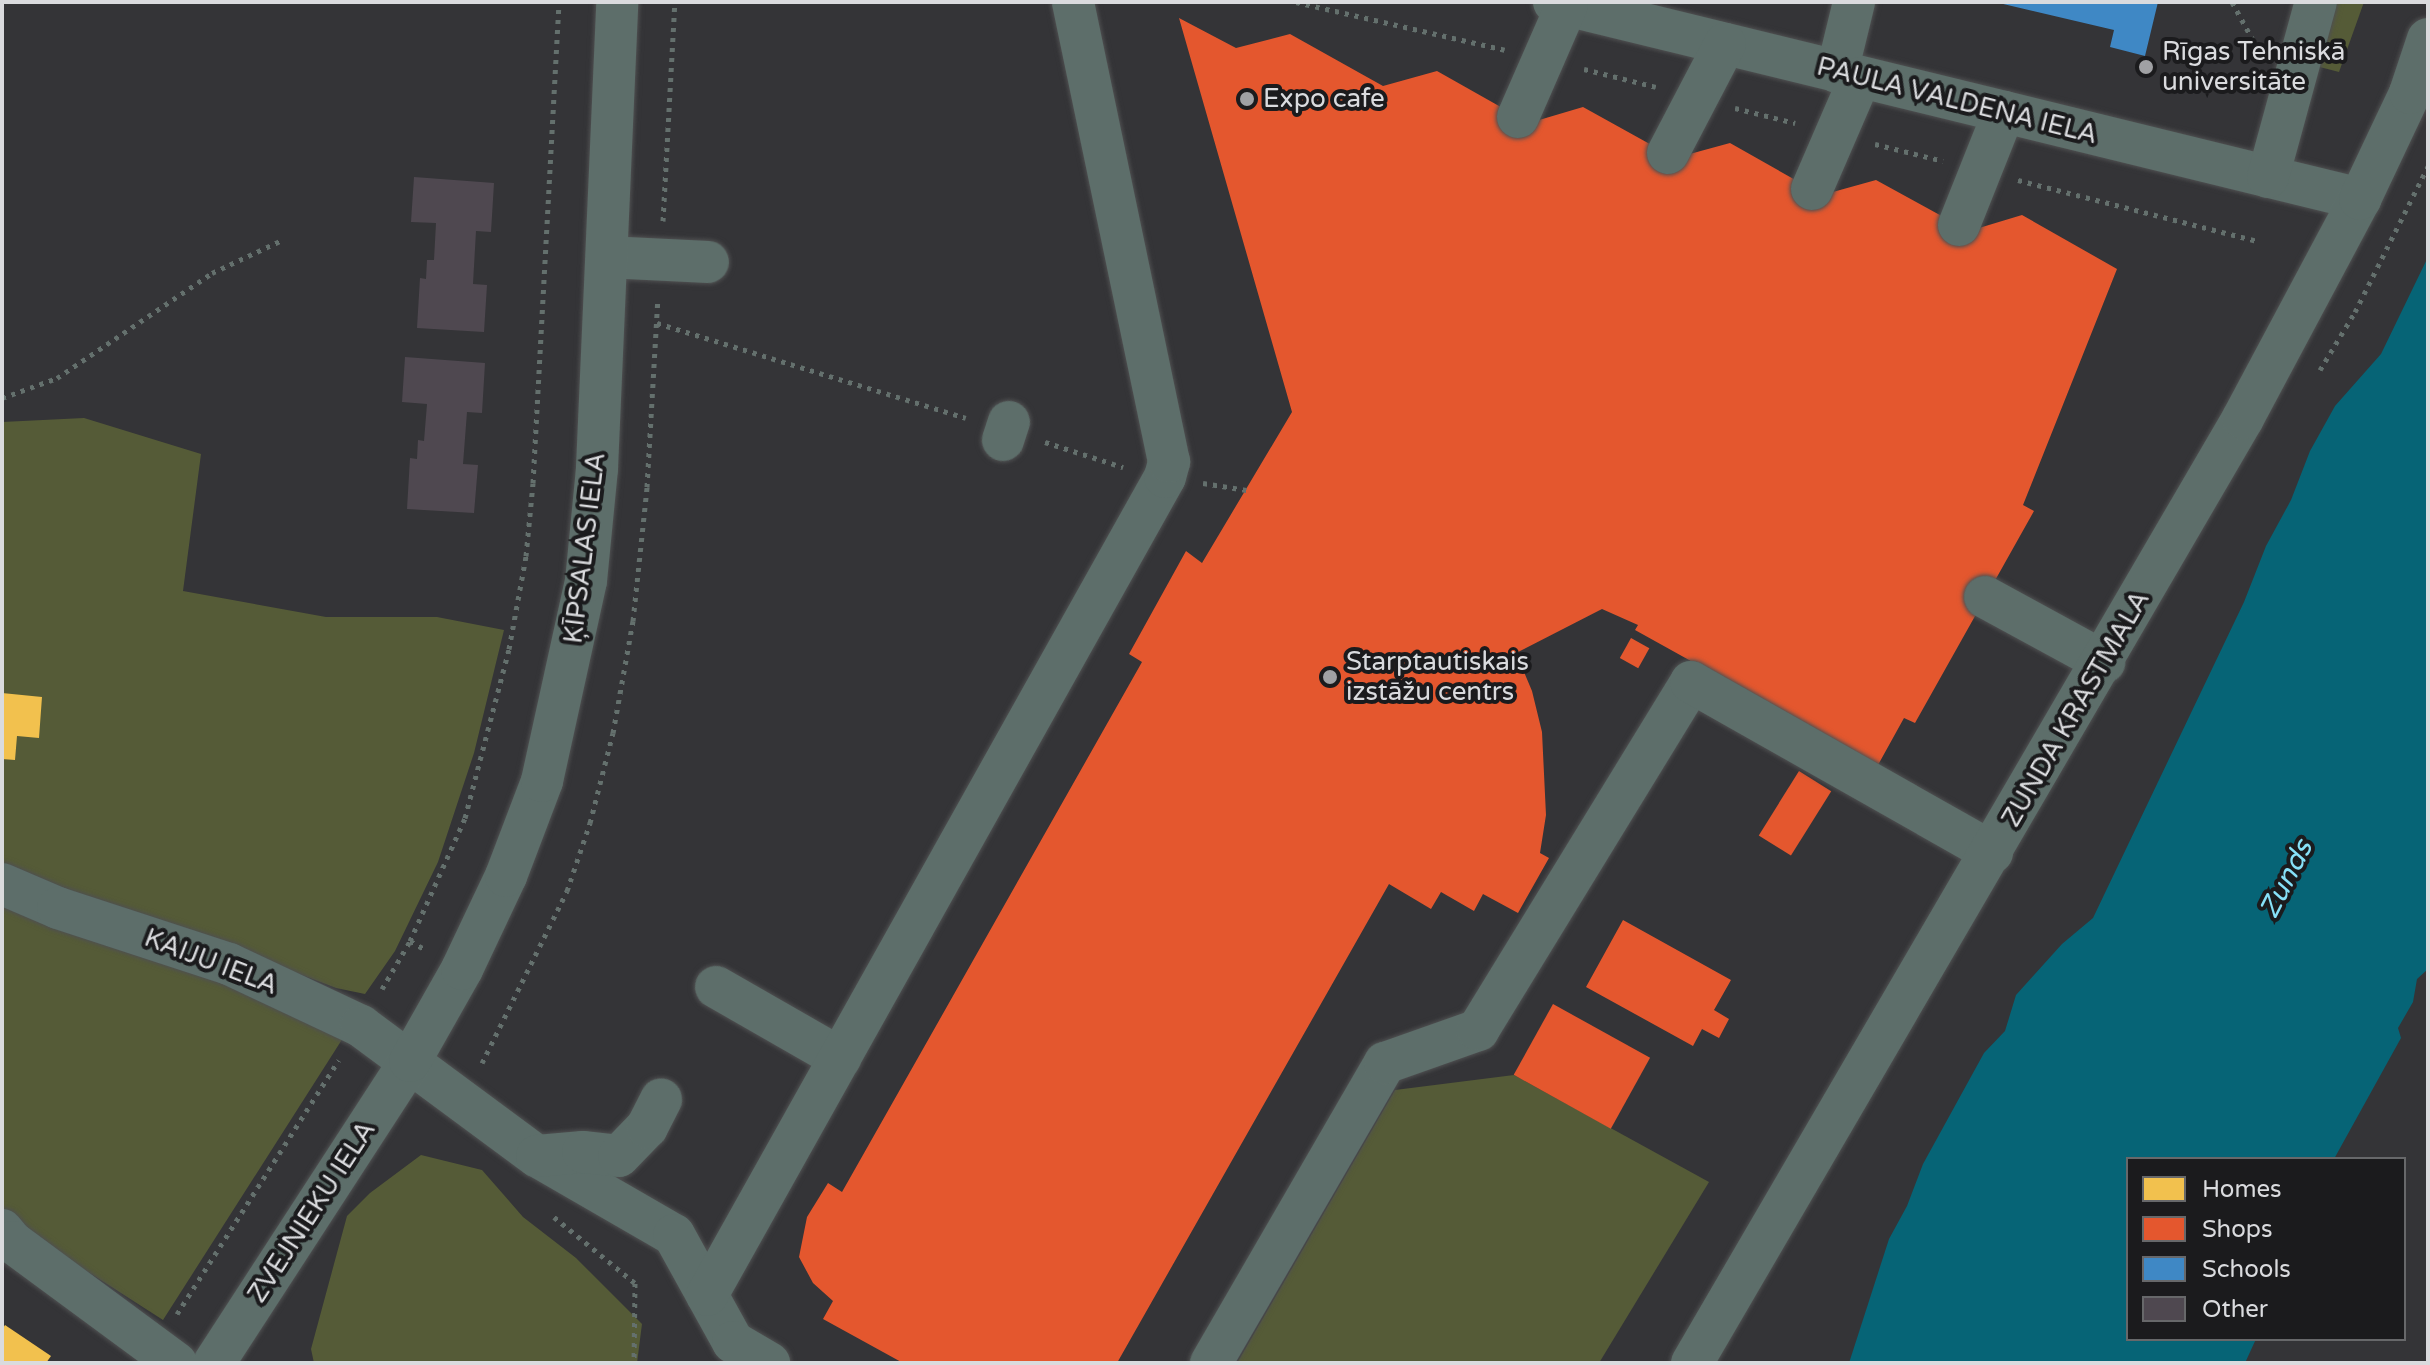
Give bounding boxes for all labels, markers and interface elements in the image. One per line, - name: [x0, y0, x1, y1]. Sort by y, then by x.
- place label: Rīgas Tehniskā universitāte: [2162, 36, 2345, 98]
- street label: PAULA VALDENA IELA: [1814, 51, 2100, 151]
- marker: Rīgas Tehniskā universitāte: [2137, 58, 2155, 76]
- place label: Expo cafe: [1263, 83, 1385, 115]
- marker: Expo cafe: [1238, 90, 1256, 108]
- street label: ĶĪPSALAS IELA: [558, 451, 612, 645]
- street label: ZUNDA KRASTMALA: [1996, 586, 2156, 832]
- place label: Starptautiskais izstāžu centrs: [1346, 646, 1529, 708]
- marker: Starptautiskais izstāžu centrs: [1321, 668, 1339, 686]
- water label: Zunds: [2252, 834, 2320, 924]
- street label: KAIJU IELA: [140, 922, 282, 1002]
- street label: ZVEJNIEKU IELA: [242, 1115, 382, 1309]
- legend: [2126, 1157, 2406, 1341]
- text: Homes: [2202, 1175, 2282, 1204]
- text: Shops: [2202, 1215, 2272, 1244]
- text: Schools: [2202, 1255, 2291, 1284]
- text: Other: [2202, 1295, 2268, 1324]

